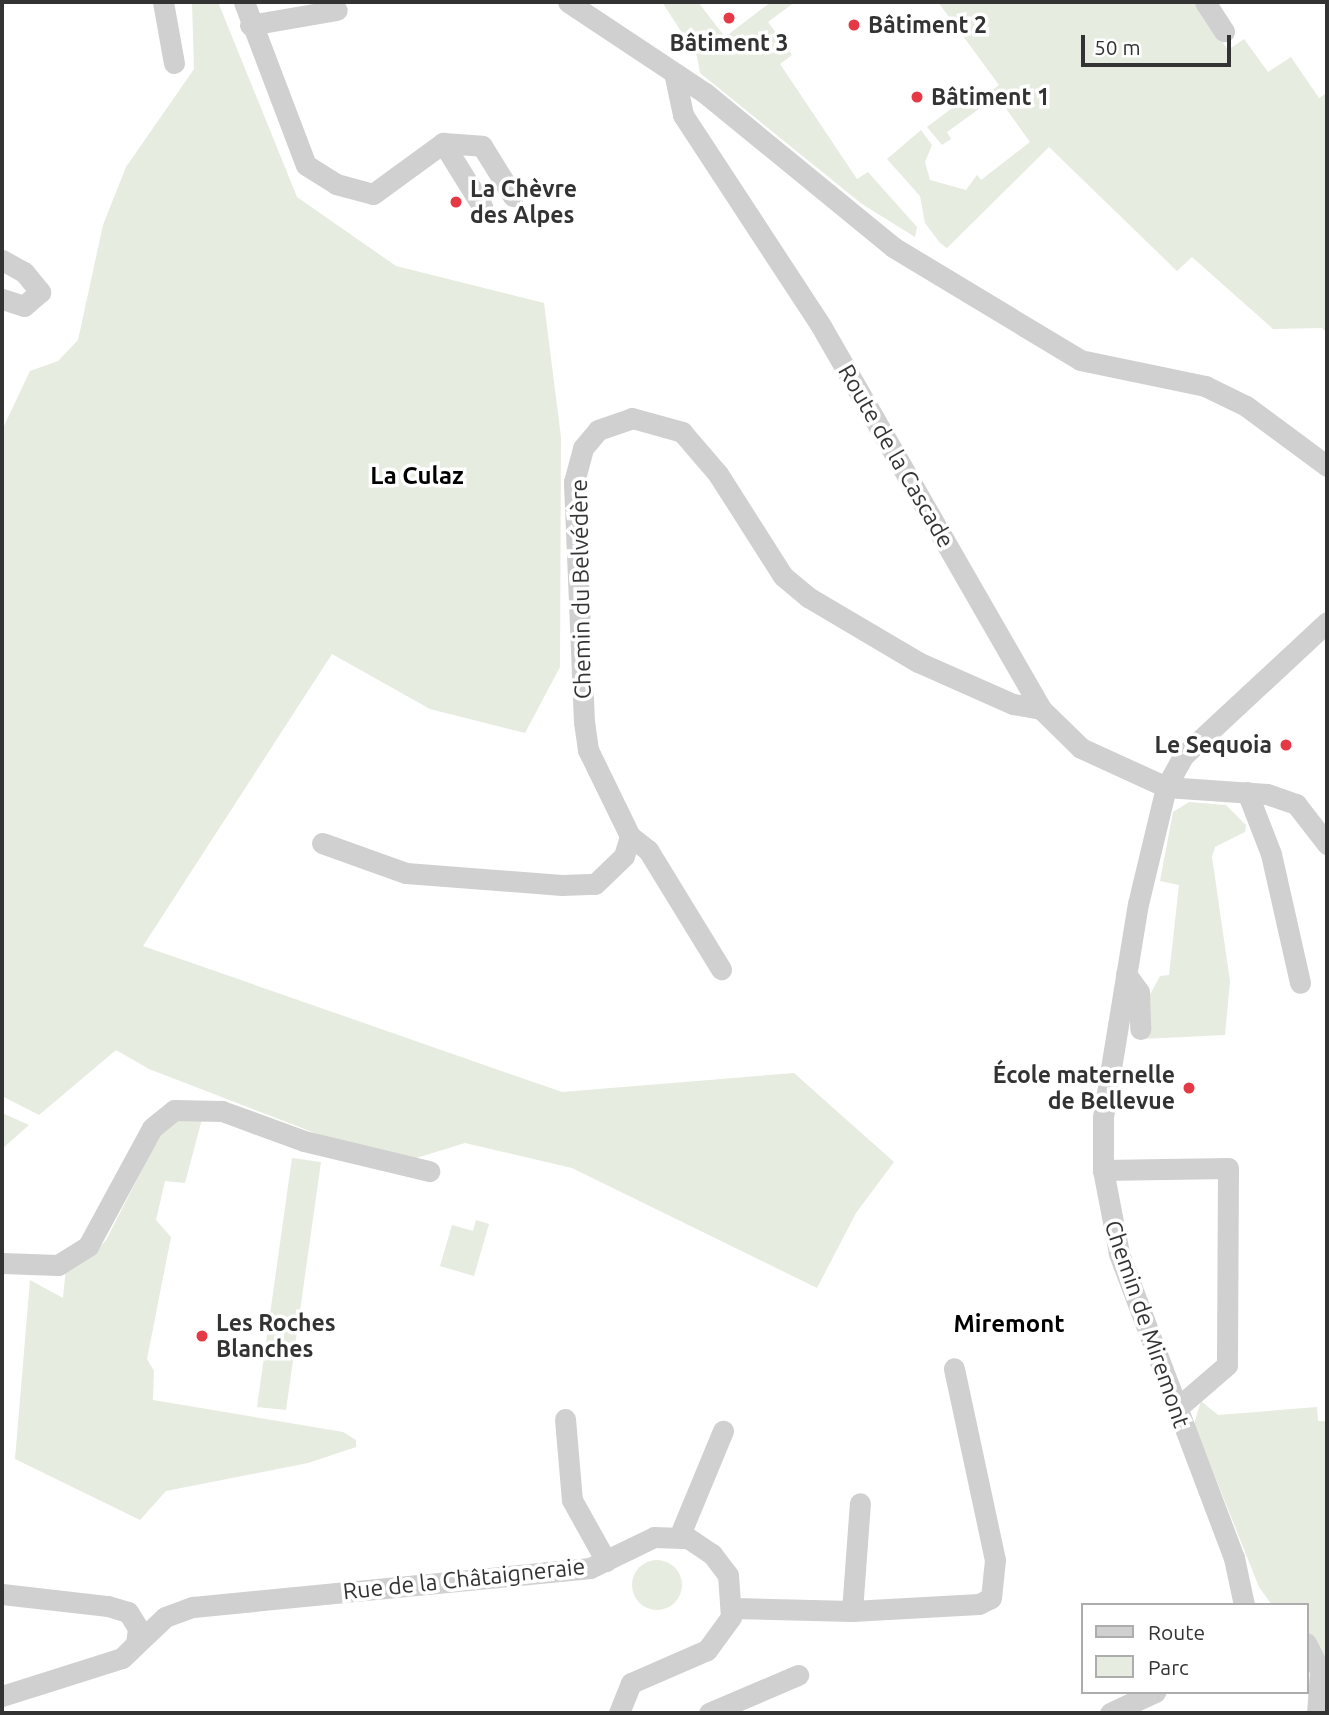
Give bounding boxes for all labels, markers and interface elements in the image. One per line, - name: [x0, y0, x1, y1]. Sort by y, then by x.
- marker: Bâtiment 3: [721, 10, 737, 26]
- place label: Bâtiment 2: [868, 11, 987, 39]
- marker: Bâtiment 2: [846, 17, 862, 33]
- scale bar: [1084, 21, 1234, 65]
- place label: Bâtiment 3: [670, 29, 788, 57]
- text: 50 m: [1094, 35, 1141, 59]
- place label: Bâtiment 1: [931, 83, 1050, 111]
- marker: Bâtiment 1: [909, 89, 925, 105]
- place label: La Chèvre des Alpes: [470, 175, 577, 229]
- marker: La Chèvre des Alpes: [448, 194, 464, 210]
- street label: Route de la Cascade: [832, 359, 960, 553]
- district label: La Culaz: [370, 462, 464, 490]
- street label: Chemin du Belvédère: [565, 479, 597, 699]
- place label: Le Sequoia: [1154, 731, 1272, 759]
- marker: Le Sequoia: [1278, 737, 1294, 753]
- place label: École maternelle de Bellevue: [993, 1061, 1175, 1115]
- marker: École maternelle de Bellevue: [1181, 1080, 1197, 1096]
- street label: Chemin de Miremont: [1099, 1217, 1195, 1431]
- place label: Les Roches Blanches: [216, 1309, 336, 1363]
- district label: Miremont: [953, 1310, 1065, 1338]
- marker: Les Roches Blanches: [194, 1328, 210, 1344]
- street label: Rue de la Châtaigneraie: [342, 1553, 586, 1605]
- legend: [1080, 1603, 1308, 1694]
- text: Route: [1148, 1620, 1205, 1644]
- text: Parc: [1148, 1655, 1189, 1679]

